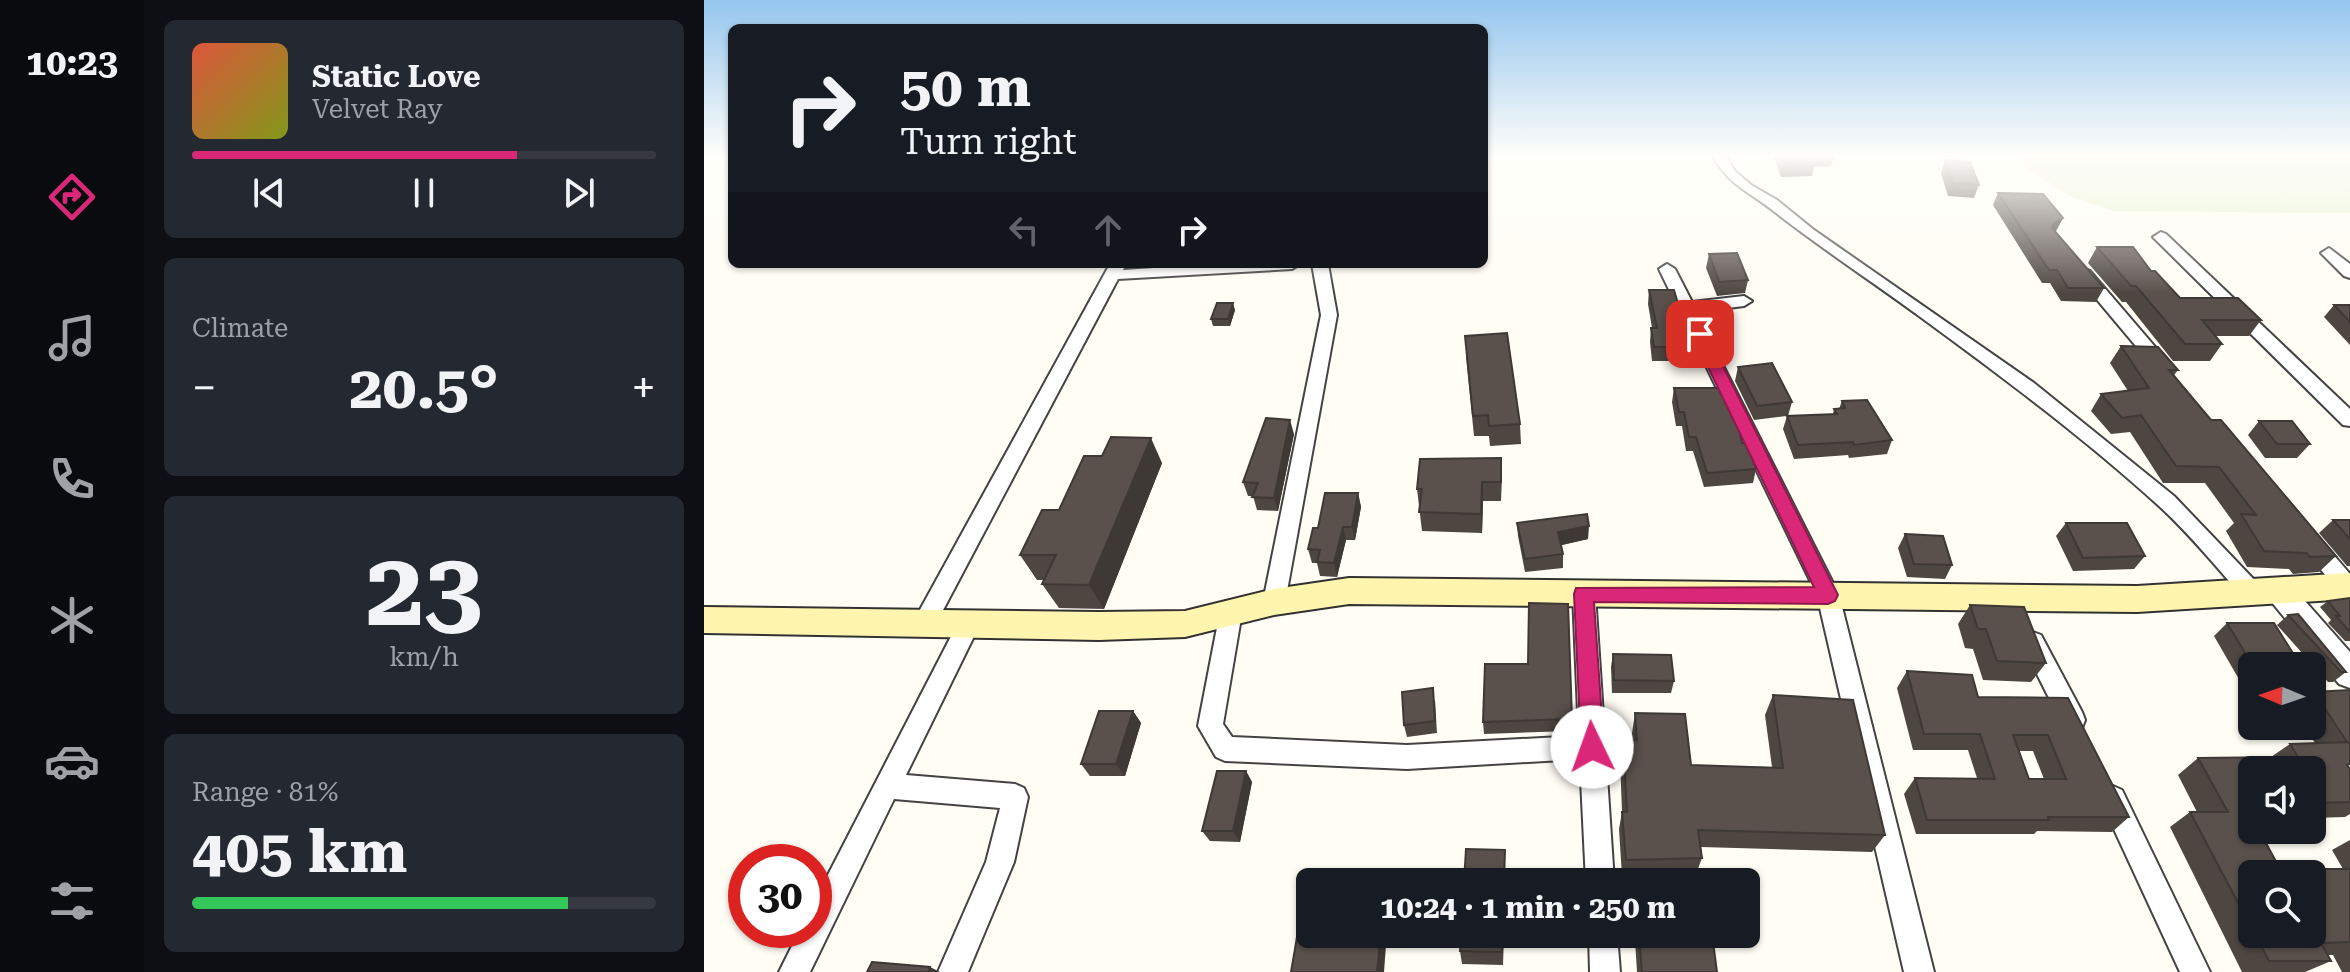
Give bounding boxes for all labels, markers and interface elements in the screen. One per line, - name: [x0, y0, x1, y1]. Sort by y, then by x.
- text: 10:23: [26, 42, 118, 84]
- text: 50 m: [900, 54, 1031, 120]
- icon: right: [768, 56, 872, 160]
- text: Static Love: [312, 59, 481, 94]
- text: Velvet Ray: [312, 94, 443, 124]
- text: Turn right: [900, 121, 1077, 163]
- icon: directions: [44, 169, 100, 225]
- icon: previous: [247, 171, 291, 215]
- icon: pause: [402, 171, 446, 215]
- icon: next: [557, 171, 601, 215]
- icon: left: [1002, 208, 1046, 252]
- icon: ahead: [1086, 208, 1130, 252]
- icon: right: [1170, 208, 1214, 252]
- pin: [1666, 300, 1734, 368]
- icon: music: [44, 310, 100, 366]
- icon: arrive: [1678, 312, 1722, 356]
- text: Climate: [192, 313, 288, 343]
- text: 20.5°: [349, 352, 499, 423]
- text: −: [192, 362, 217, 414]
- text: +: [631, 362, 656, 414]
- icon: phone: [44, 451, 100, 507]
- text: 23: [366, 529, 482, 650]
- icon: climate: [44, 592, 100, 648]
- text: km/h: [389, 642, 459, 672]
- north arrow: [2238, 652, 2326, 740]
- map controls: [2238, 652, 2326, 948]
- position arrow: [1550, 705, 1634, 789]
- icon: car: [44, 733, 100, 789]
- button: sound: [2238, 756, 2326, 844]
- text: Range · 81%: [192, 777, 338, 807]
- text: 405 km: [192, 816, 407, 887]
- speed limit sign: 30: [728, 844, 832, 948]
- button: search: [2238, 860, 2326, 948]
- icon: filters: [44, 873, 100, 929]
- text: 10:24 · 1 min · 250 m: [1380, 890, 1676, 925]

